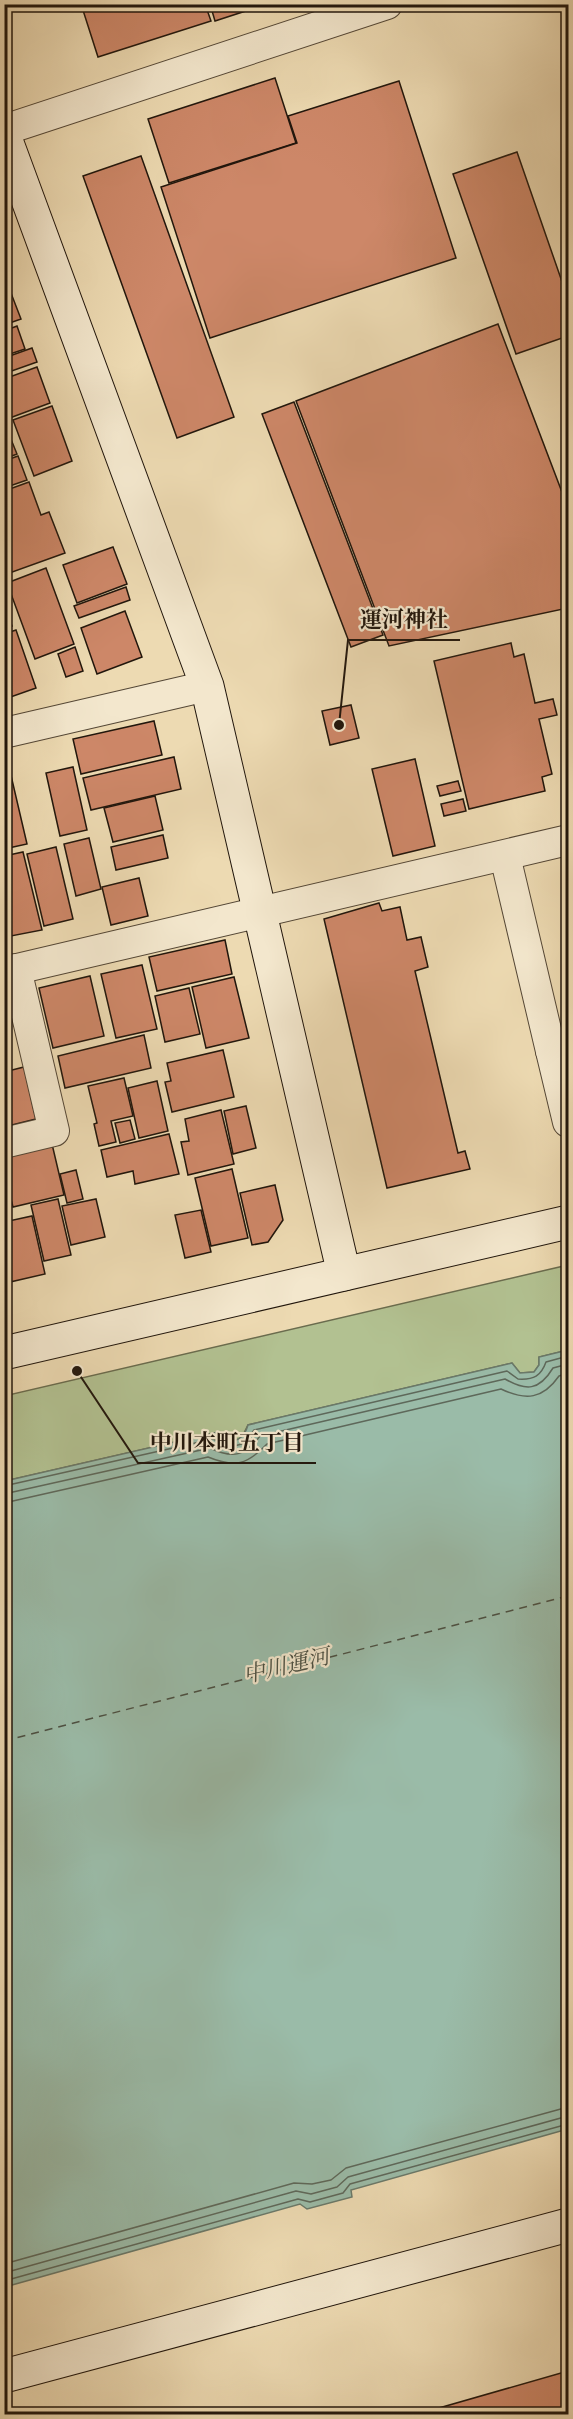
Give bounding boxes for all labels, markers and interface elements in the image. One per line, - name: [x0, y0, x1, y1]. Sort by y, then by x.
- callout: 運河神社: [348, 600, 460, 640]
- text: 運河神社: [360, 605, 448, 635]
- callout: 中川本町五丁目: [138, 1423, 316, 1463]
- text: 中川本町五丁目: [150, 1428, 304, 1458]
- water label: 中川運河: [240, 1641, 336, 1690]

